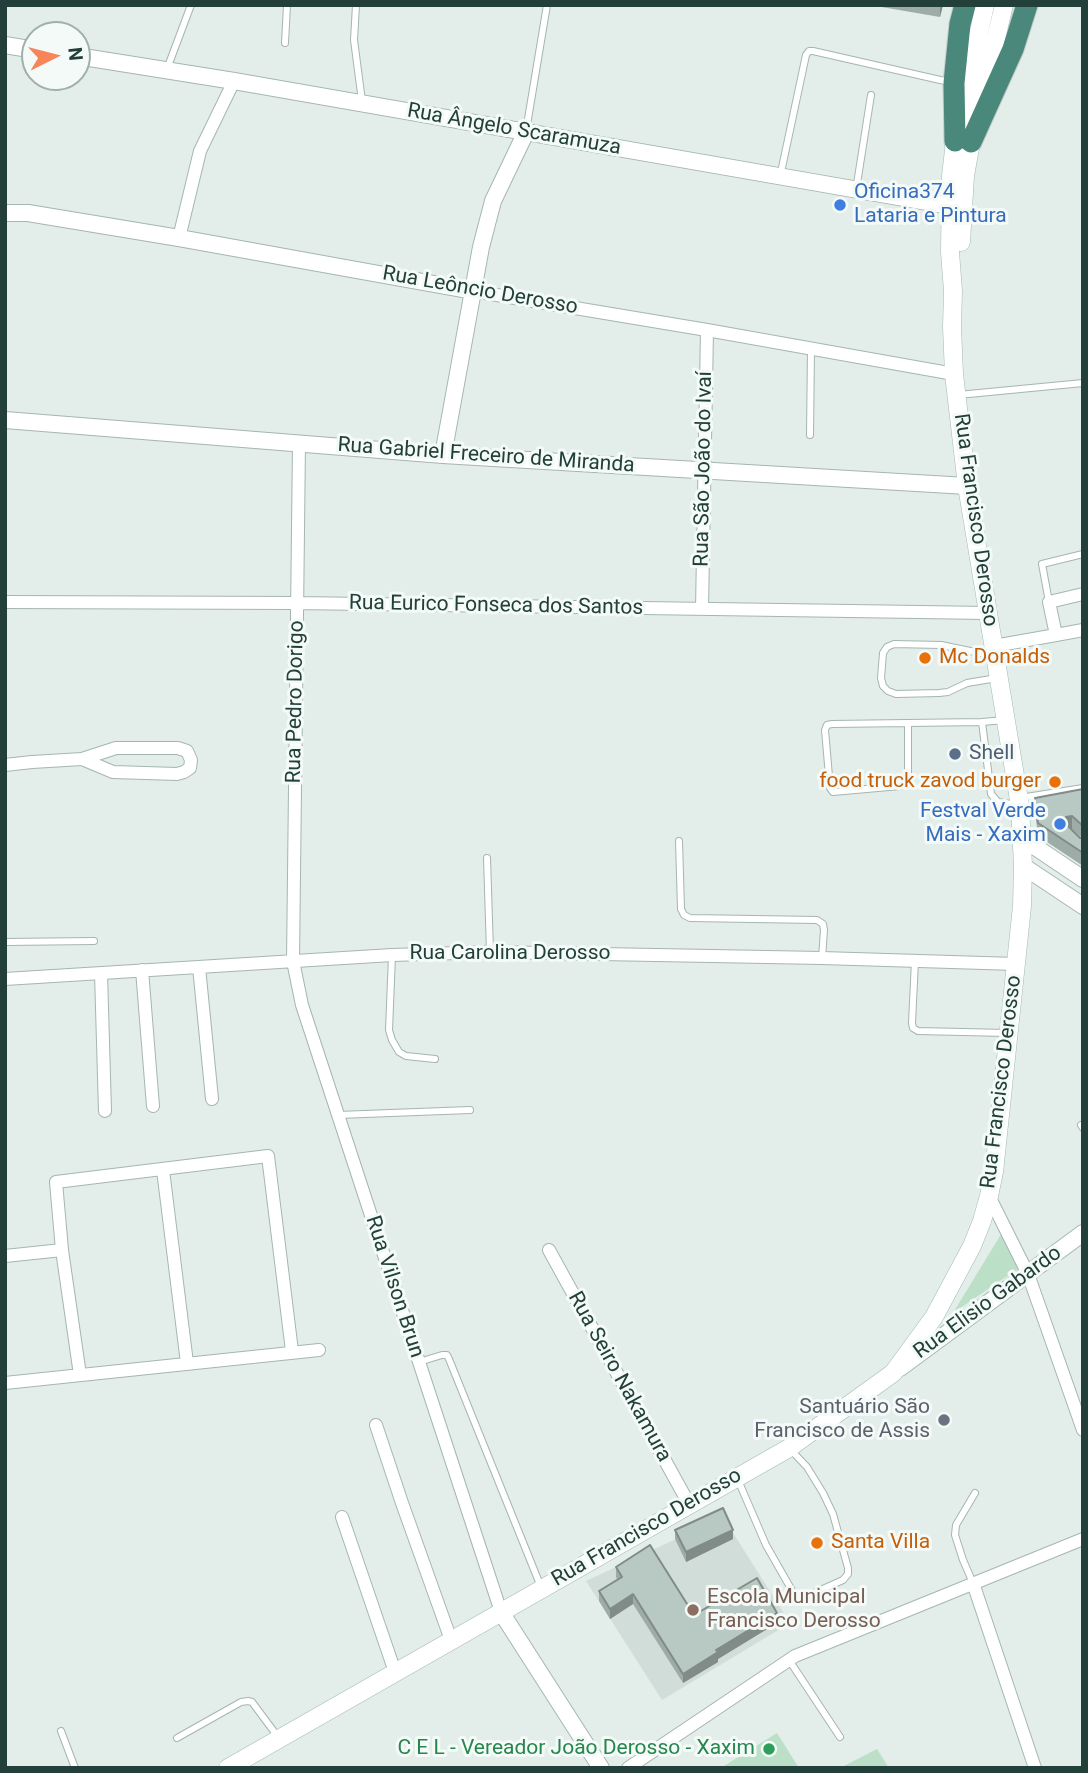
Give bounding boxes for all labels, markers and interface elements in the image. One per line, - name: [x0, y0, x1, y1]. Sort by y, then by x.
- north arrow: [21, 21, 91, 91]
- text: N: [63, 46, 88, 62]
- street label: Rua Ângelo Scaramuza: [405, 99, 623, 161]
- place label: Oficina374 Lataria e Pintura: [854, 180, 1007, 230]
- marker: Oficina374 Lataria e Pintura: [832, 197, 848, 213]
- street label: Rua Leôncio Derosso: [380, 261, 580, 321]
- street label: Rua São João do Ivaí: [690, 371, 718, 567]
- street label: Rua Francisco Derosso: [948, 412, 1002, 628]
- street label: Rua Gabriel Freceiro de Miranda: [337, 433, 635, 479]
- street label: Rua Eurico Fonseca dos Santos: [349, 591, 643, 621]
- street label: Rua Pedro Dorigo: [282, 620, 310, 784]
- place label: Mc Donalds: [939, 645, 1050, 671]
- marker: Mc Donalds: [917, 650, 933, 666]
- place label: Shell: [969, 741, 1014, 767]
- marker: Shell: [947, 746, 963, 762]
- place label: food truck zavod burger: [819, 769, 1041, 795]
- marker: food truck zavod burger: [1047, 774, 1063, 790]
- place label: Festval Verde Mais - Xaxim: [920, 799, 1046, 849]
- marker: Festval Verde Mais - Xaxim: [1052, 816, 1068, 832]
- street label: Rua Carolina Derosso: [409, 941, 611, 967]
- street label: Rua Francisco Derosso: [976, 974, 1028, 1190]
- street label: Rua Vilson Brun: [359, 1213, 429, 1361]
- street label: Rua Elisio Gabardo: [909, 1241, 1067, 1365]
- street label: Rua Seiro Nakamura: [562, 1288, 676, 1466]
- place label: Santuário São Francisco de Assis: [754, 1395, 930, 1445]
- marker: Santuário São Francisco de Assis: [936, 1412, 952, 1428]
- street label: Rua Francisco Derosso: [548, 1463, 746, 1593]
- place label: Santa Villa: [831, 1530, 930, 1556]
- marker: Santa Villa: [809, 1535, 825, 1551]
- place label: Escola Municipal Francisco Derosso: [707, 1585, 881, 1635]
- marker: Escola Municipal Francisco Derosso: [685, 1602, 701, 1618]
- place label: C E L - Vereador João Derosso - Xaxim: [397, 1736, 755, 1762]
- marker: C E L - Vereador João Derosso - Xaxim: [761, 1741, 777, 1757]

